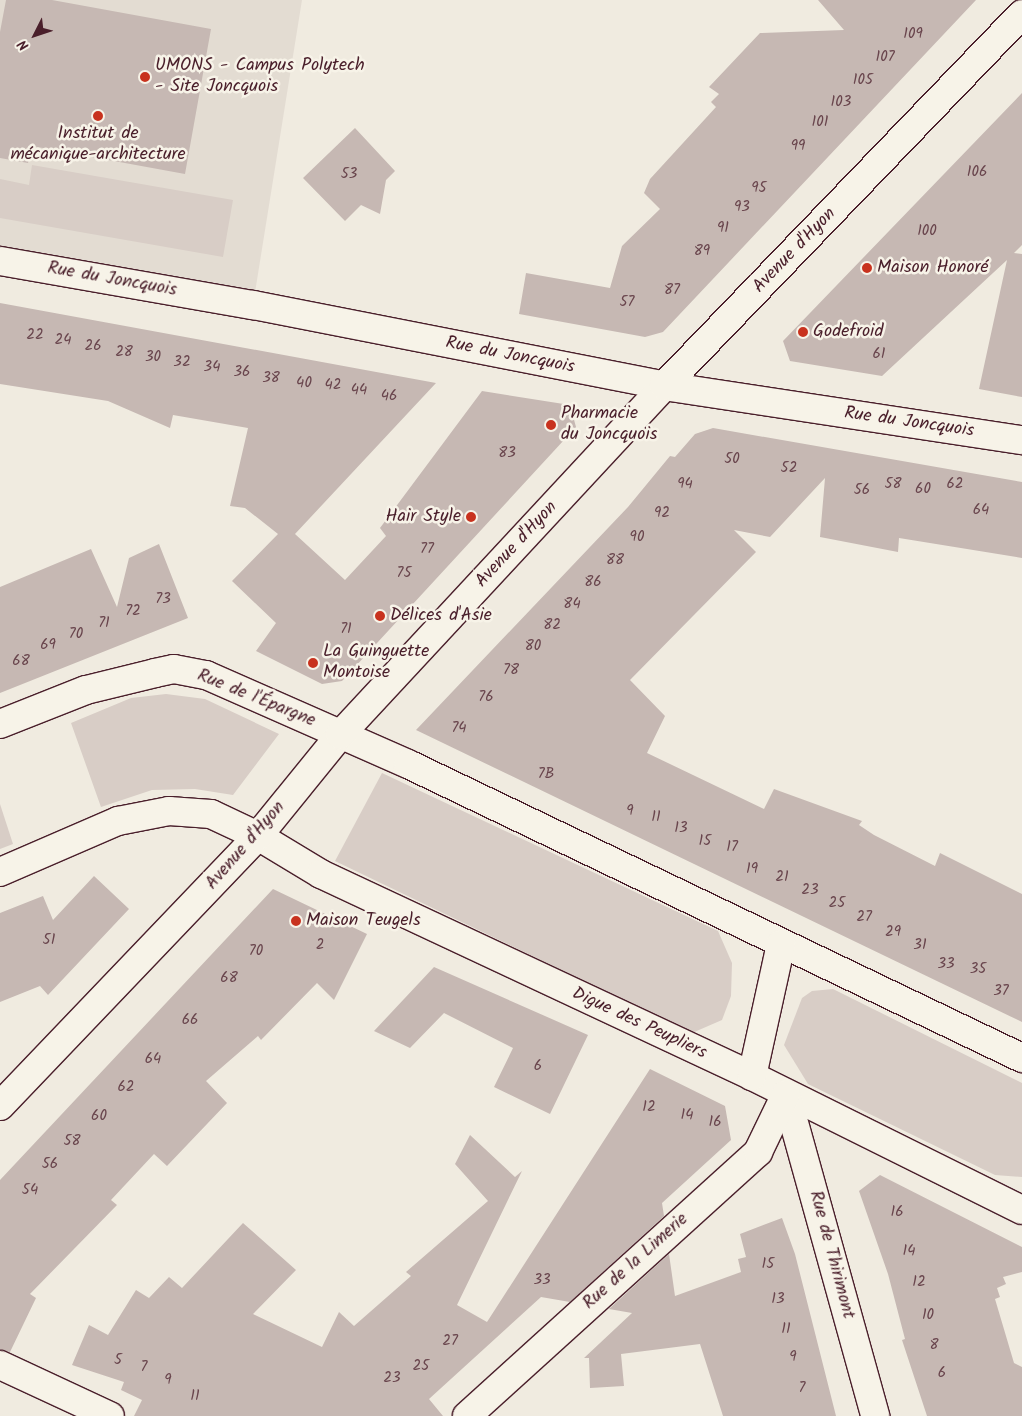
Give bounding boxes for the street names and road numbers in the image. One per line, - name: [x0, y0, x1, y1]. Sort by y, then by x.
- street label: Avenue d'Hyon: [749, 204, 841, 298]
- street label: Rue du Joncquois: [46, 258, 178, 302]
- street label: Rue du Joncquois: [444, 333, 576, 379]
- street label: Rue du Joncquois: [843, 403, 975, 443]
- street label: Avenue d'Hyon: [472, 497, 562, 593]
- street label: Rue de l'Épargne: [194, 665, 318, 733]
- street label: Avenue d'Hyon: [202, 797, 290, 895]
- street label: Digue des Peupliers: [568, 983, 710, 1065]
- street label: Rue de Thirimont: [804, 1189, 858, 1321]
- street label: Rue de la Limerie: [579, 1209, 693, 1315]

